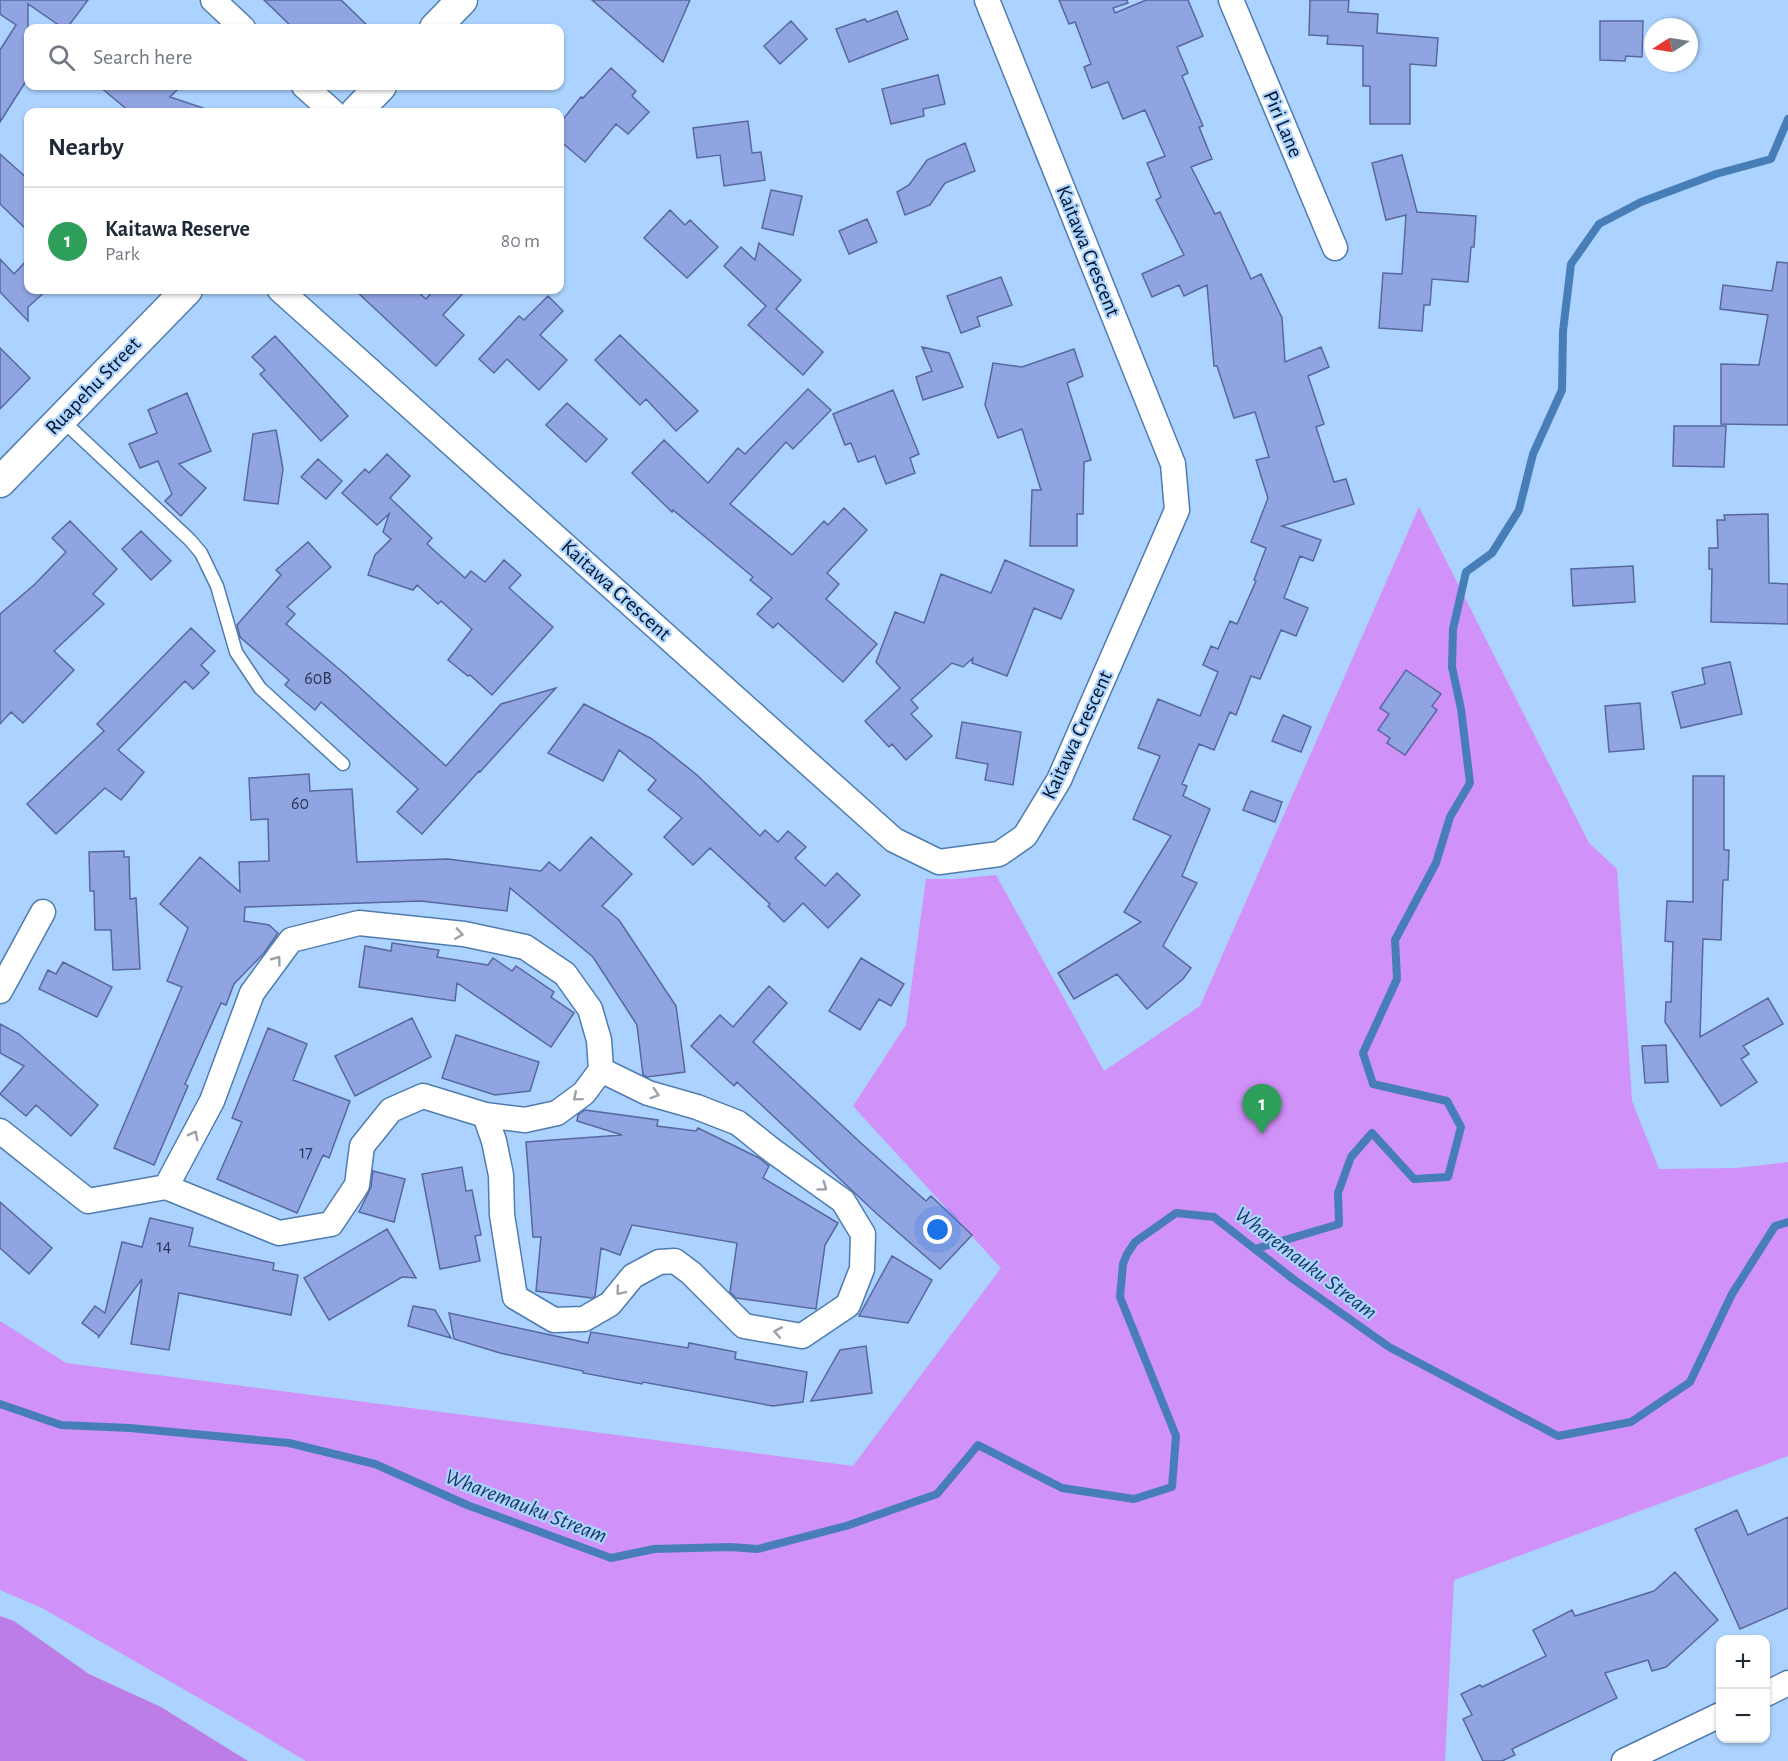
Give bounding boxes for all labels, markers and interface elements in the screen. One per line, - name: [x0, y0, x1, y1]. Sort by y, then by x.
- north arrow: [1644, 18, 1698, 72]
- search box: [24, 24, 564, 90]
- icon: search: [45, 41, 78, 74]
- text: Search here: [93, 46, 192, 68]
- street label: Piri Lane: [1260, 88, 1306, 160]
- text: Nearby: [48, 134, 124, 160]
- street label: Kaitawa Crescent: [1052, 183, 1124, 320]
- text: Kaitawa Reserve: [105, 218, 250, 240]
- text: 1: [64, 231, 71, 251]
- text: 80 m: [501, 231, 540, 251]
- text: Park: [105, 244, 140, 264]
- street label: Ruapehu Street: [41, 333, 145, 439]
- street label: Kaitawa Crescent: [557, 536, 675, 645]
- street label: Kaitawa Crescent: [1038, 667, 1116, 803]
- house number: 60B: [304, 670, 332, 688]
- house number: 60: [291, 795, 309, 813]
- one-way arrow: [454, 927, 464, 939]
- one-way arrow: [269, 956, 280, 967]
- pin: 1: [1242, 1084, 1282, 1134]
- one-way arrow: [649, 1087, 660, 1099]
- one-way arrow: [573, 1090, 584, 1101]
- one-way arrow: [187, 1131, 198, 1141]
- house number: 17: [299, 1144, 313, 1162]
- one-way arrow: [817, 1180, 828, 1191]
- water label: Wharemauku Stream: [1231, 1203, 1381, 1323]
- your location: [923, 1215, 952, 1244]
- house number: 14: [157, 1238, 172, 1256]
- one-way arrow: [616, 1284, 627, 1295]
- one-way arrow: [774, 1326, 784, 1339]
- water label: Wharemauku Stream: [442, 1465, 610, 1547]
- map controls: [1716, 1635, 1770, 1743]
- button: +: [1716, 1635, 1770, 1689]
- button: −: [1716, 1689, 1770, 1743]

